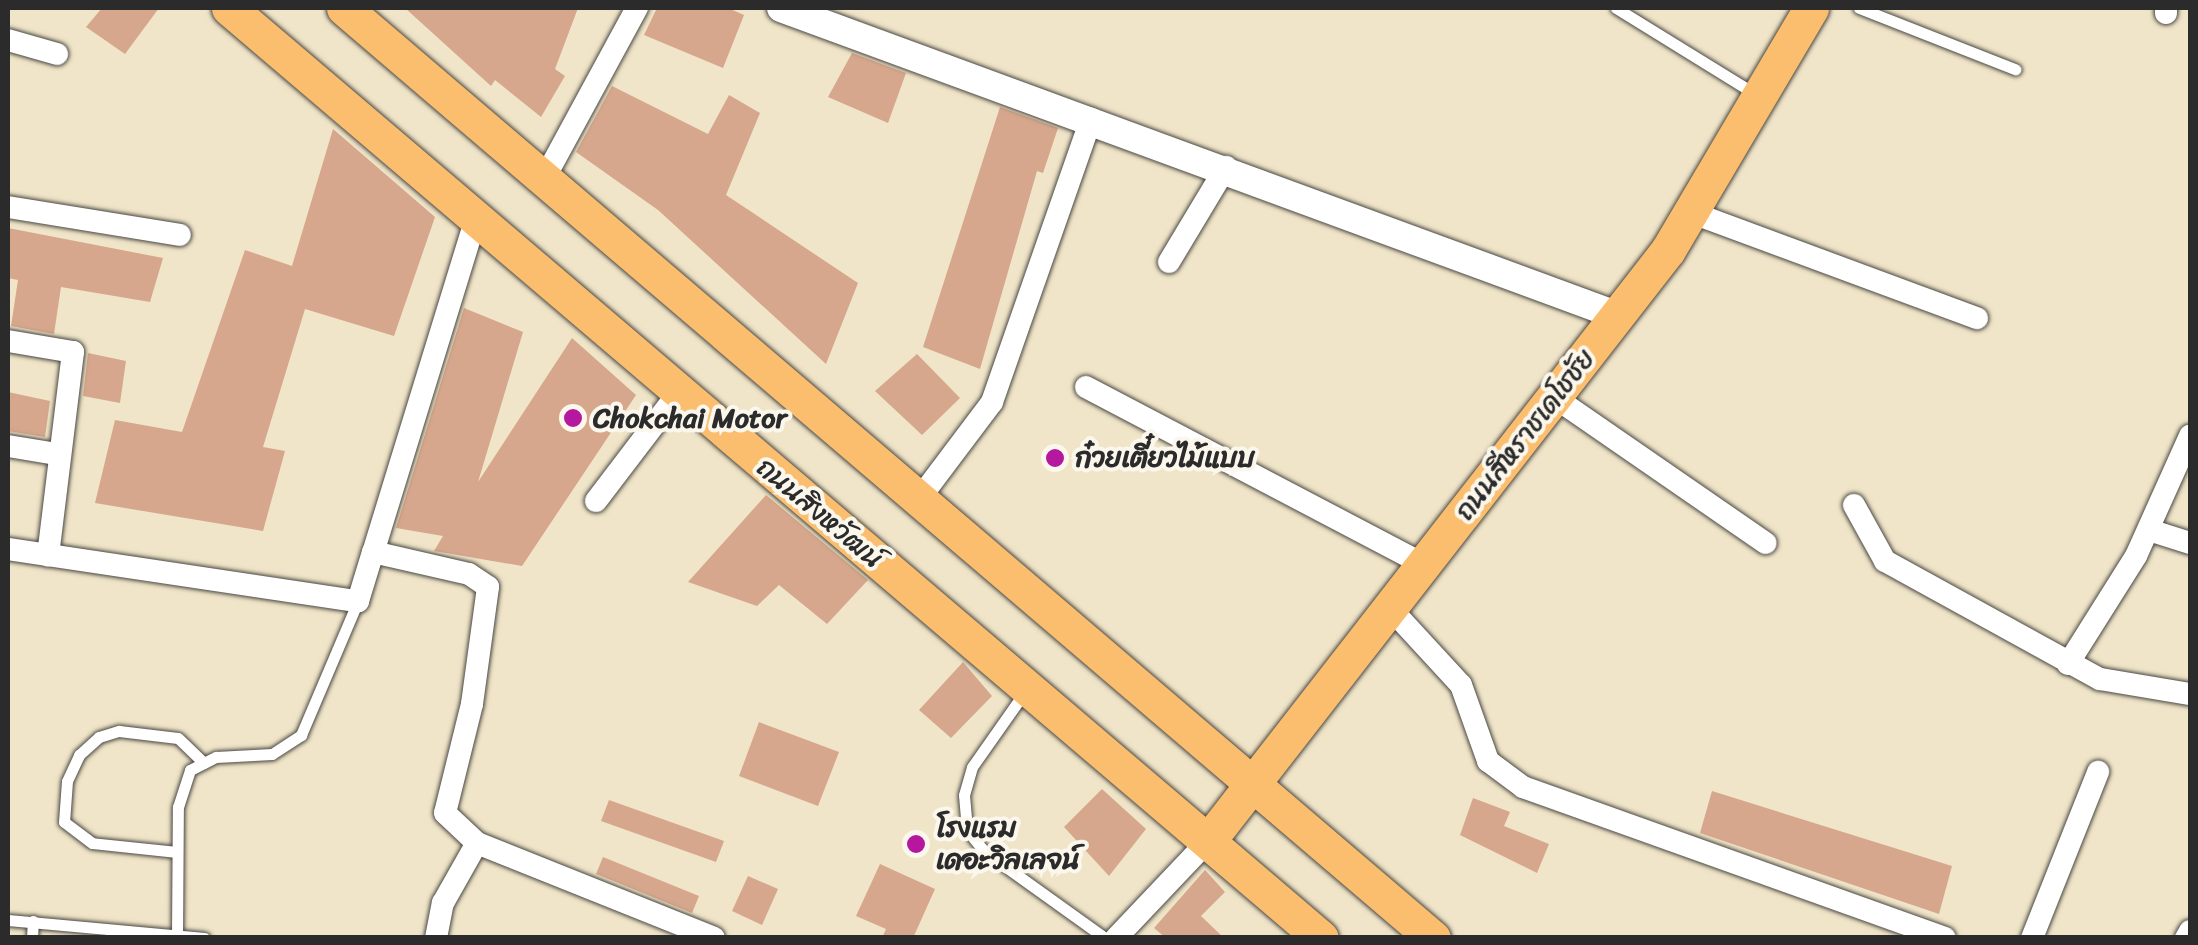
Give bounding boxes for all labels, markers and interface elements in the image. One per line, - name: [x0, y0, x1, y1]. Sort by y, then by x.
- street label: ถนนสีหราชเดโชชัย: [1448, 343, 1602, 527]
- place label: Chokchai Motor: [593, 401, 787, 435]
- marker: Chokchai Motor: [562, 407, 584, 429]
- place label: ก๋วยเตี๋ยวไม้แบบ: [1075, 441, 1255, 475]
- marker: ก๋วยเตี๋ยวไม้แบบ: [1044, 447, 1066, 469]
- street label: ถนนสิงหวัฒน์: [750, 450, 890, 576]
- place label: โรงแรม เดอะวิลเลจน์: [936, 811, 1080, 877]
- marker: โรงแรม เดอะวิลเลจน์: [905, 833, 927, 855]

